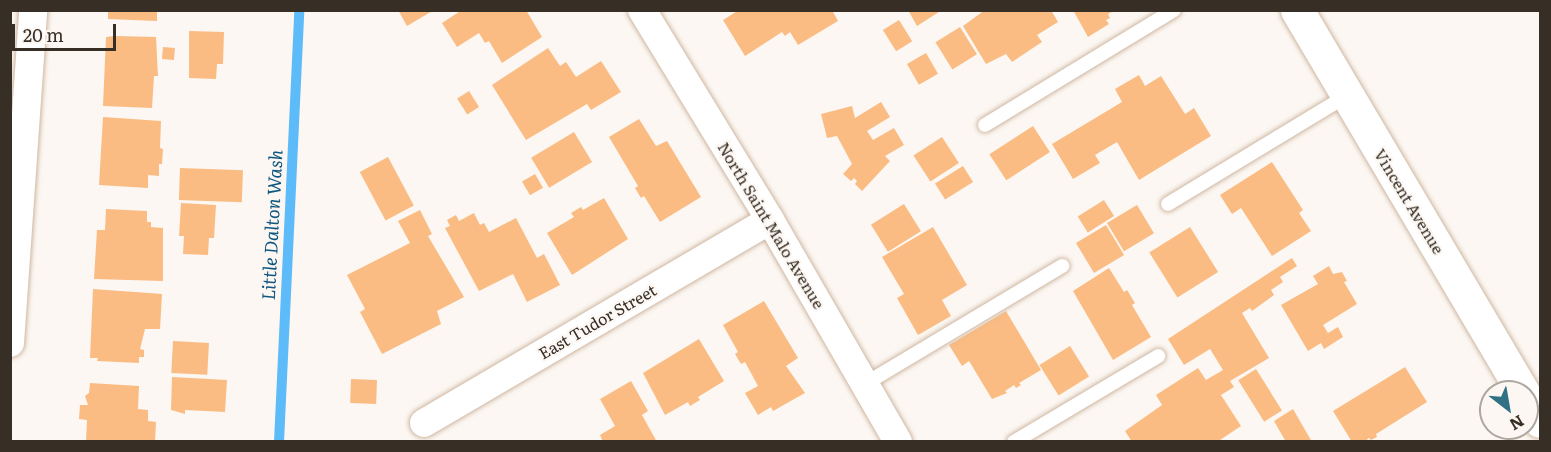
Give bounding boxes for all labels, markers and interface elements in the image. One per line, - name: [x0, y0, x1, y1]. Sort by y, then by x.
- scale bar: [15, 12, 118, 50]
- text: 20 m: [23, 21, 64, 48]
- street label: North Saint Malo Avenue: [715, 138, 829, 312]
- street label: Vincent Avenue: [1371, 145, 1449, 257]
- water label: Little Dalton Wash: [257, 149, 287, 301]
- street label: East Tudor Street: [535, 280, 659, 362]
- north arrow: [1479, 380, 1539, 440]
- text: N: [1505, 410, 1529, 437]

